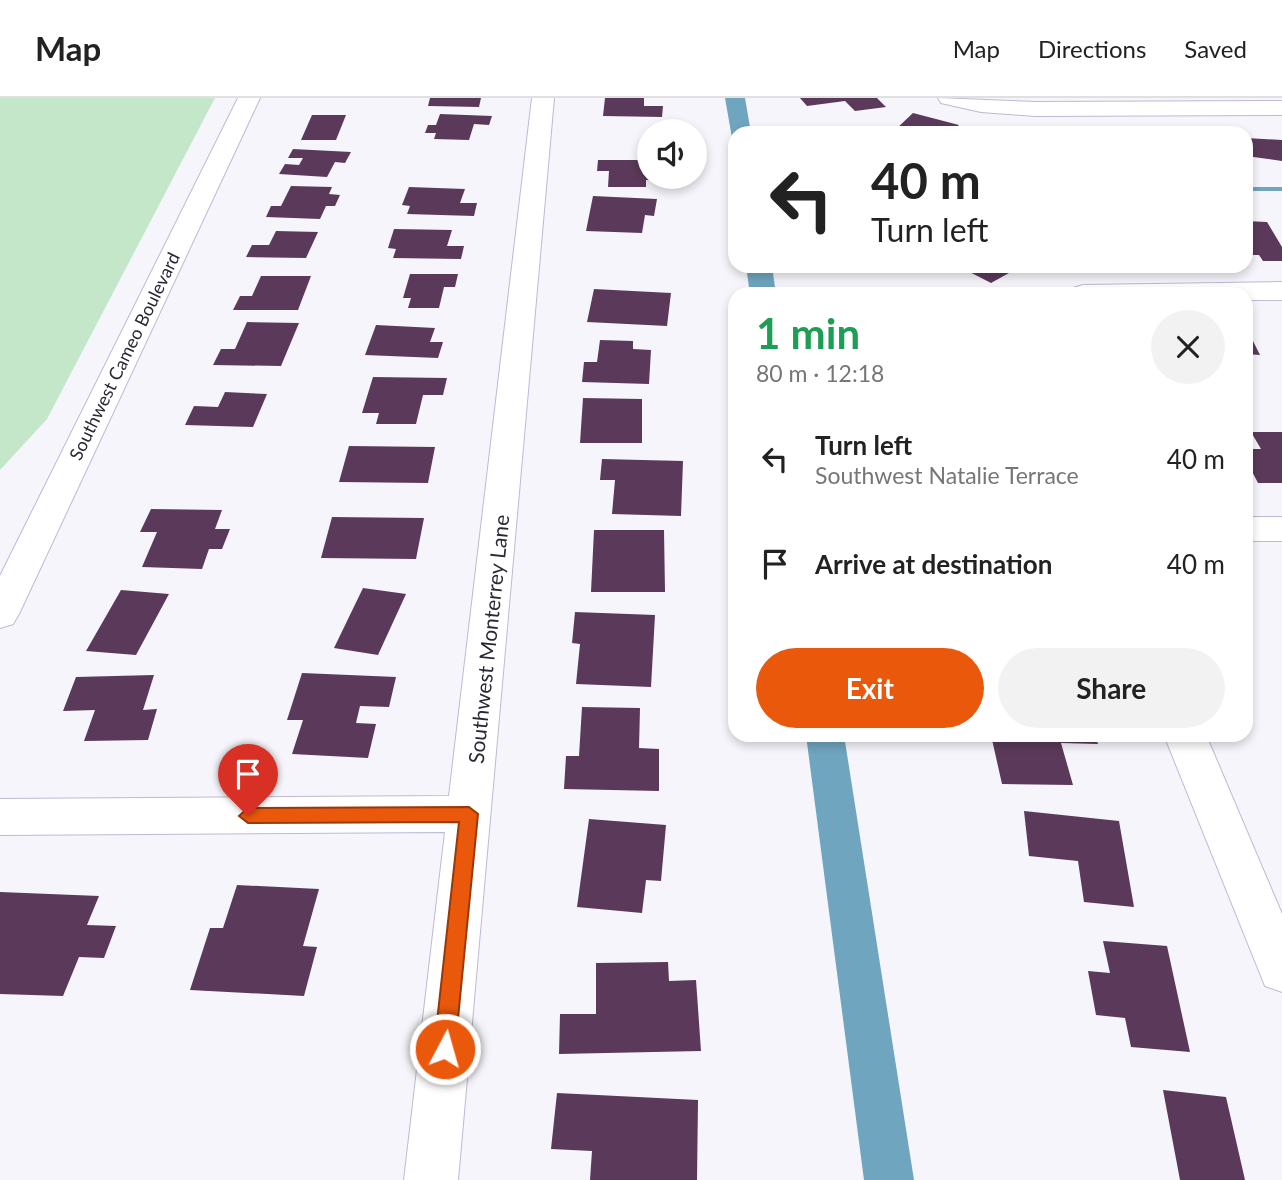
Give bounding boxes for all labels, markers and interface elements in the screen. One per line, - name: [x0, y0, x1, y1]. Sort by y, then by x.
- text: Map: [35, 28, 101, 68]
- text: Map: [953, 34, 1000, 63]
- text: Directions: [1038, 34, 1146, 63]
- text: Saved: [1184, 34, 1247, 63]
- map controls: [637, 119, 707, 189]
- button: sound: [637, 119, 707, 189]
- text: 40 m: [871, 151, 981, 209]
- icon: left: [756, 154, 847, 245]
- text: Turn left: [871, 210, 988, 249]
- street label: Southwest Cameo Boulevard: [64, 248, 184, 464]
- text: 1 min: [756, 308, 860, 358]
- button: close: [1151, 310, 1225, 384]
- text: 80 m · 12:18: [756, 359, 884, 387]
- text: Turn left: [815, 429, 912, 461]
- icon: left: [756, 440, 794, 478]
- text: 40 m: [1167, 443, 1225, 475]
- text: Southwest Natalie Terrace: [815, 461, 1079, 489]
- street label: Southwest Monterrey Lane: [462, 513, 514, 765]
- icon: arrive: [756, 545, 794, 583]
- text: Arrive at destination: [815, 548, 1052, 580]
- text: 40 m: [1167, 548, 1225, 580]
- button: Exit: [756, 648, 984, 728]
- button: Share: [998, 648, 1225, 728]
- pin: [218, 744, 278, 816]
- icon: arrive: [229, 755, 267, 793]
- position arrow: [408, 1012, 482, 1086]

